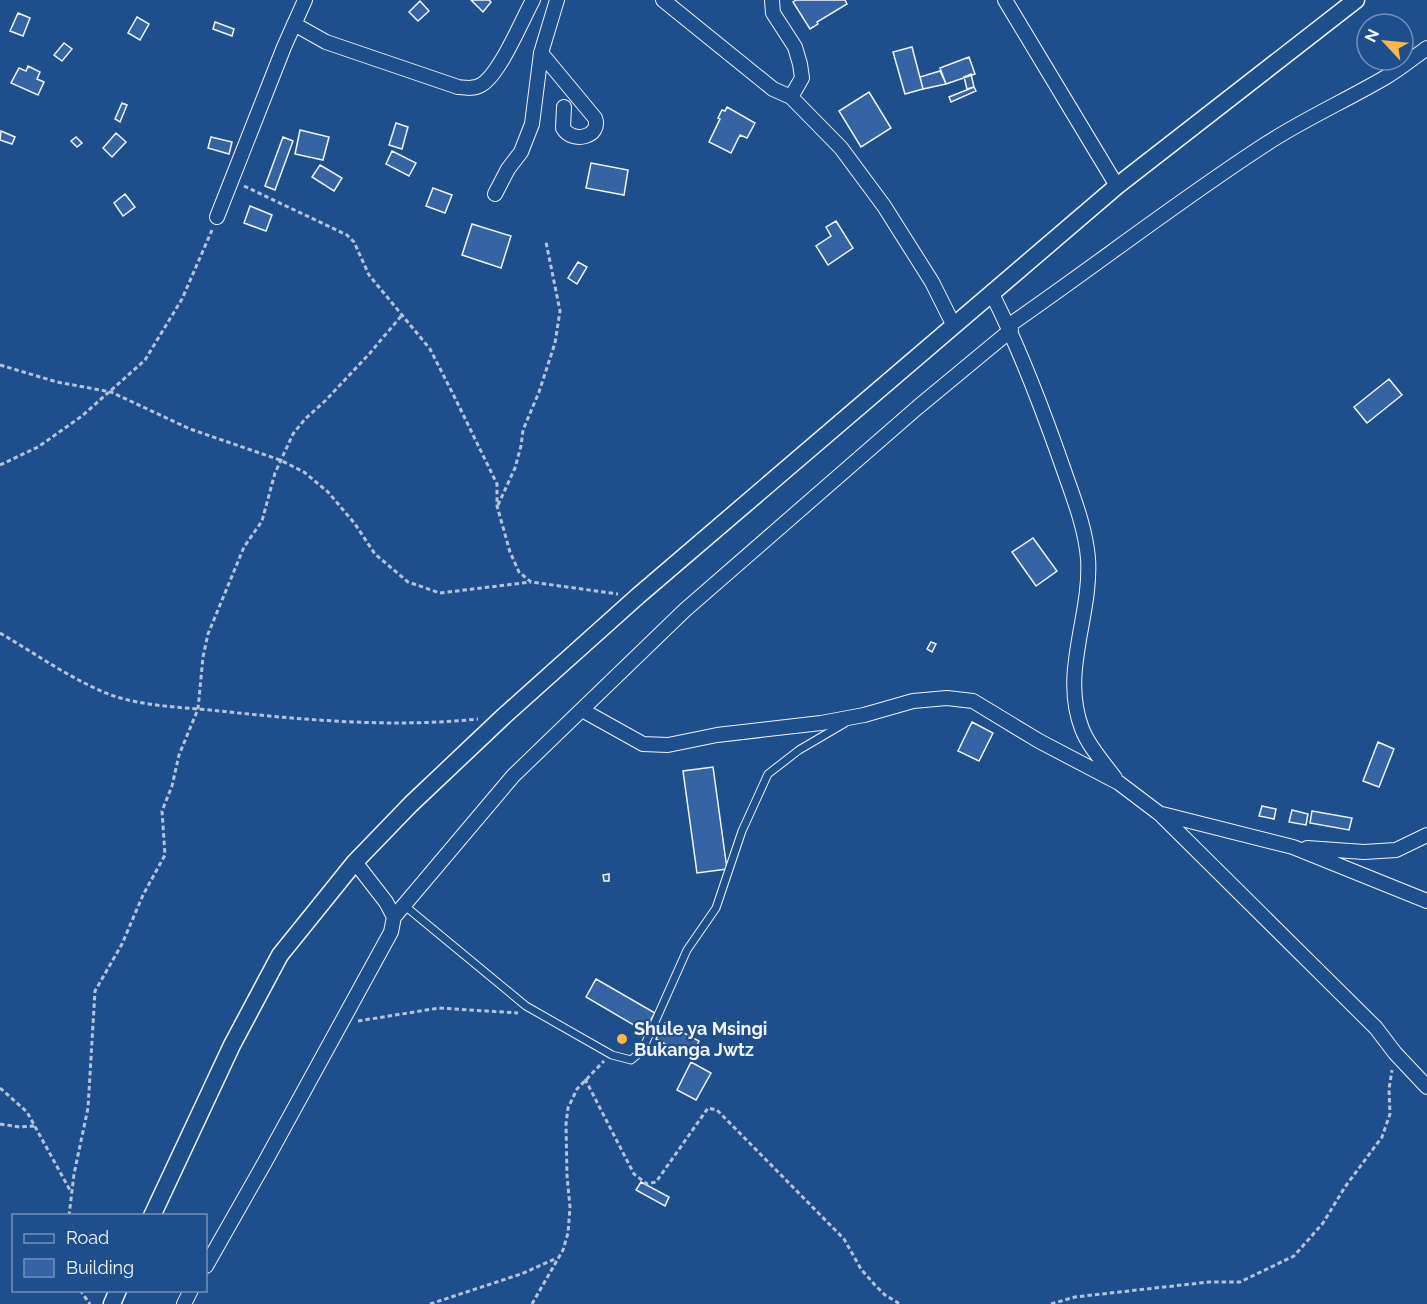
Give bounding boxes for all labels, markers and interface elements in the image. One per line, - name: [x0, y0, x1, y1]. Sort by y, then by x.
- north arrow: [1355, 12, 1415, 72]
- text: N: [1361, 26, 1383, 45]
- place label: Shule ya Msingi Bukanga Jwtz: [634, 1018, 767, 1060]
- marker: Shule ya Msingi Bukanga Jwtz: [615, 1032, 629, 1046]
- legend: [12, 1214, 207, 1292]
- text: Road: [66, 1227, 109, 1248]
- text: Building: [66, 1257, 134, 1278]

